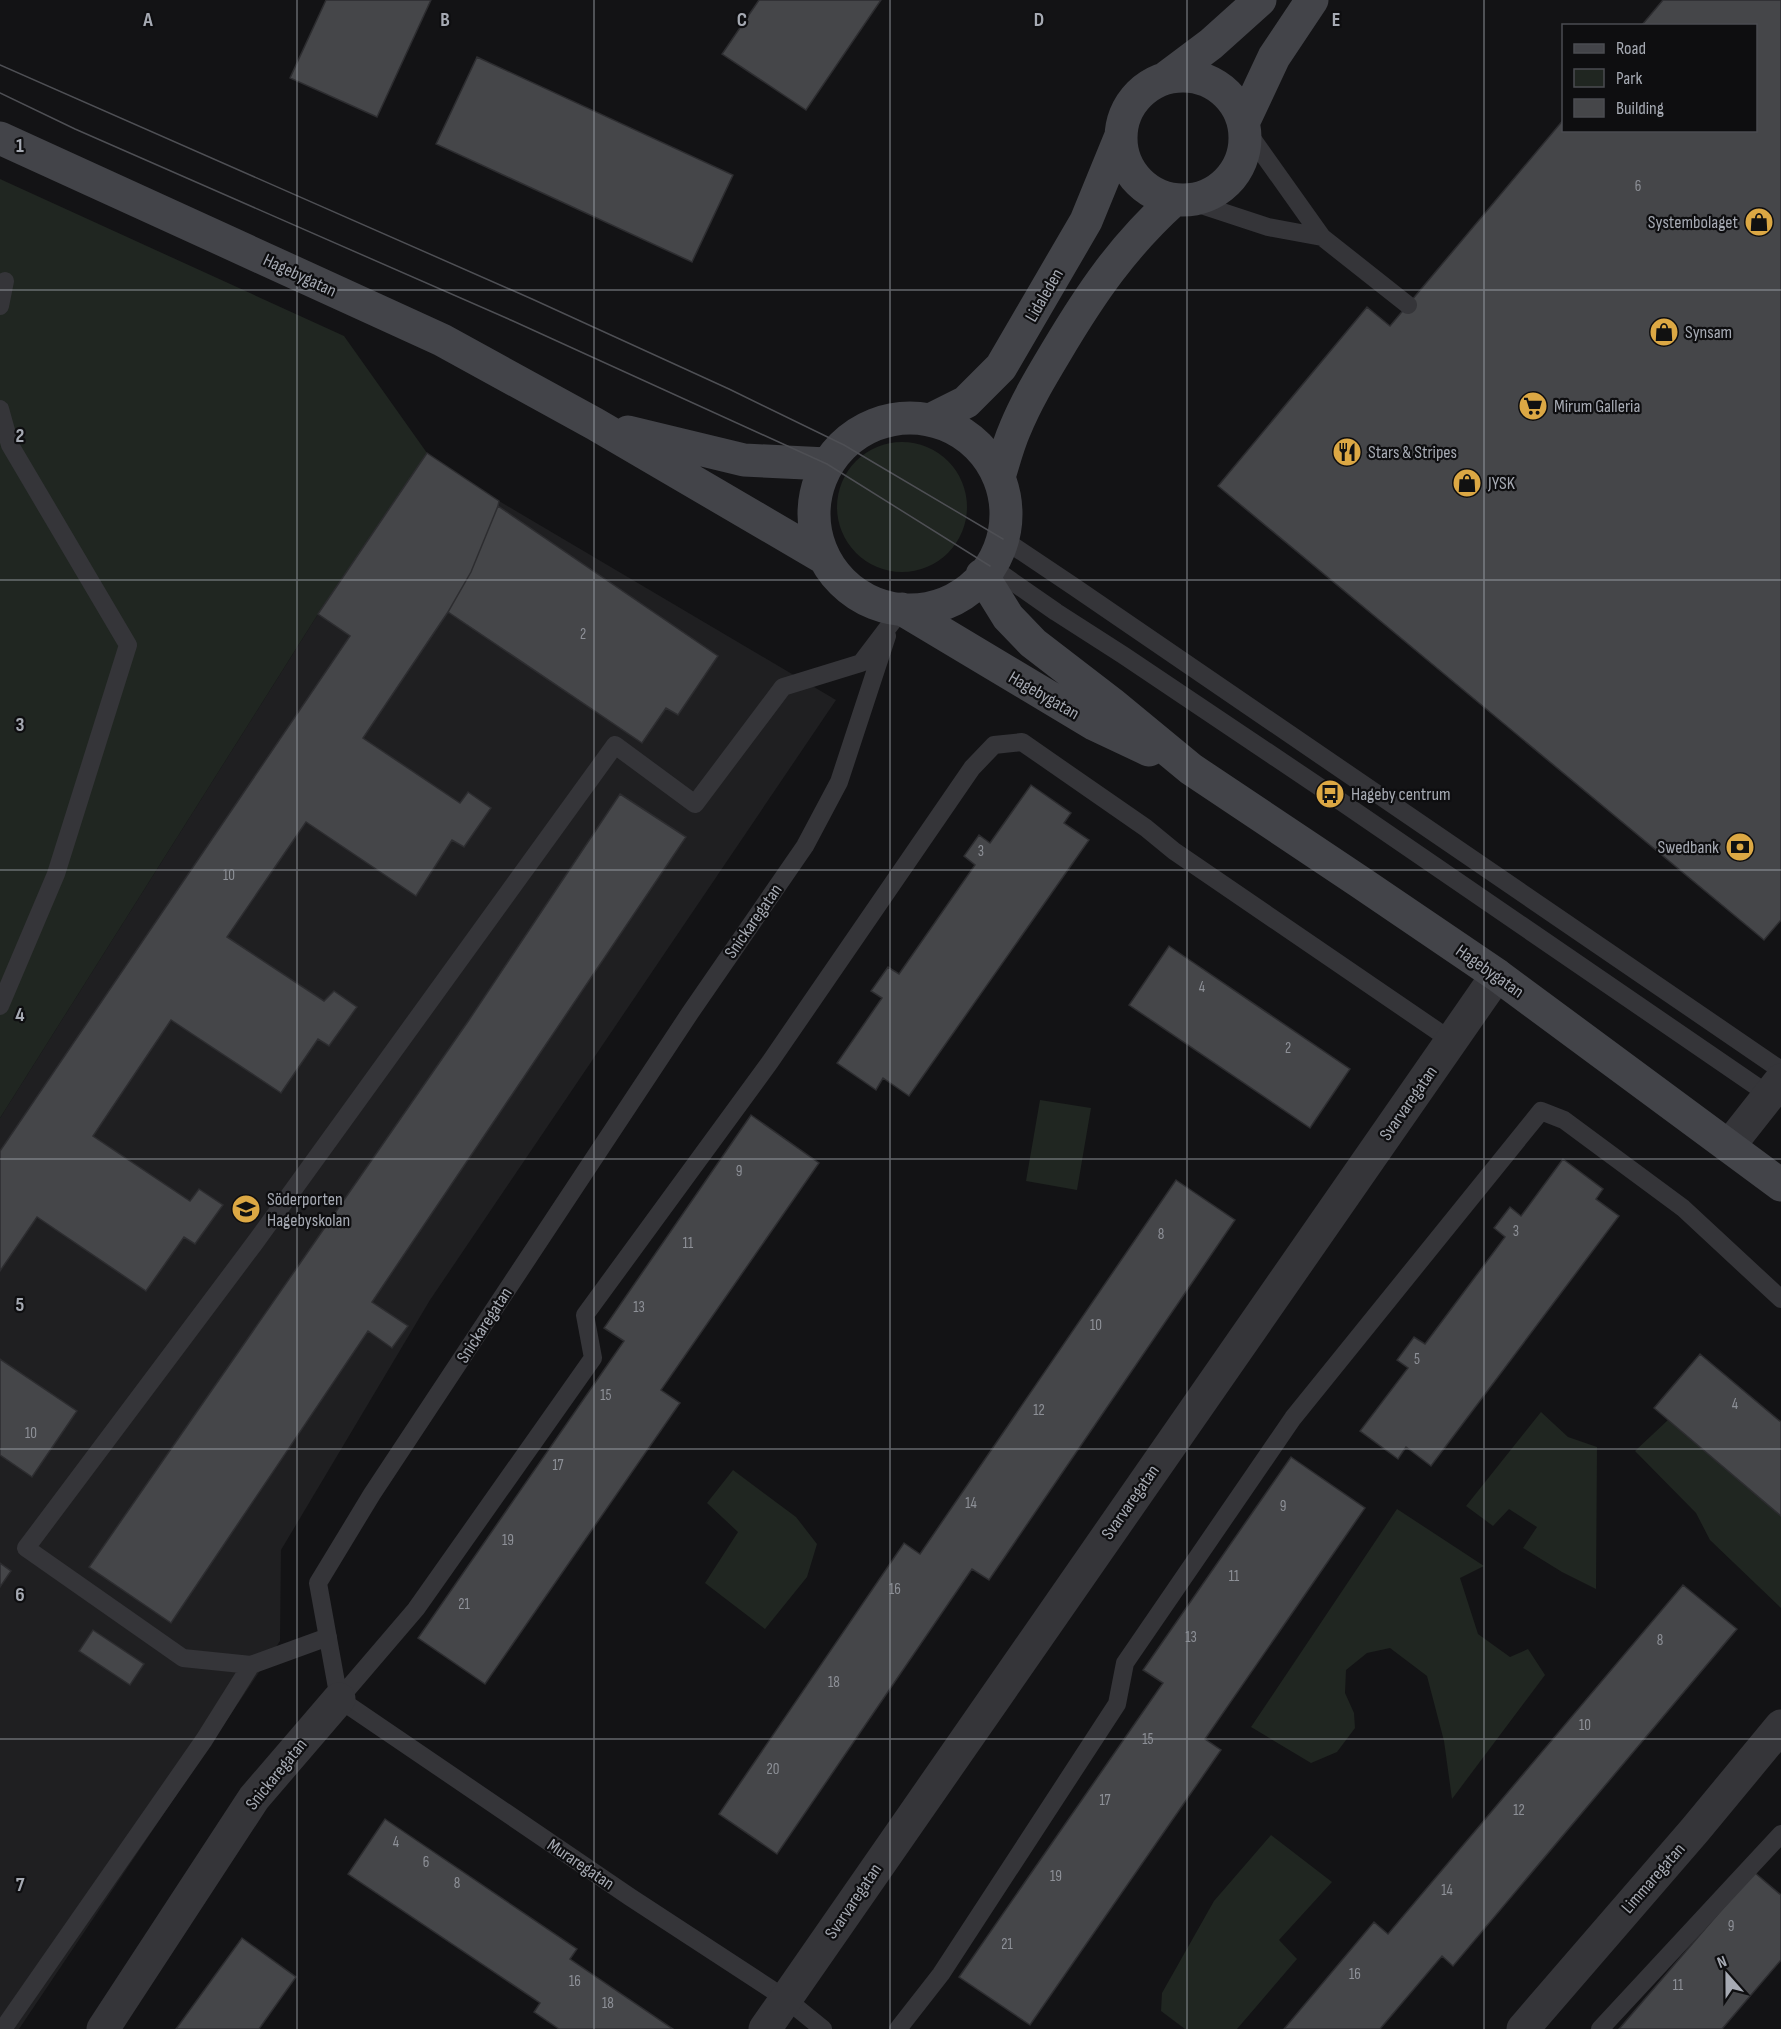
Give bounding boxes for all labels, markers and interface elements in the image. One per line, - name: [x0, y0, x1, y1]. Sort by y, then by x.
- text: A: [142, 8, 153, 32]
- text: B: [440, 8, 450, 32]
- text: C: [737, 8, 747, 32]
- text: D: [1034, 8, 1044, 32]
- text: E: [1332, 8, 1340, 32]
- legend: [1562, 24, 1757, 132]
- text: Road: [1616, 38, 1646, 59]
- text: Park: [1616, 68, 1642, 89]
- text: Building: [1616, 98, 1664, 119]
- text: 1: [16, 134, 24, 158]
- house number: 6: [1635, 177, 1641, 196]
- shop icon: Systembolaget: [1743, 206, 1775, 238]
- place label: Systembolaget: [1648, 212, 1739, 233]
- street label: Hagebygatan: [260, 249, 340, 301]
- street label: Lidaleden: [1021, 265, 1068, 325]
- shop icon: Synsam: [1648, 316, 1680, 348]
- place label: Synsam: [1685, 322, 1732, 343]
- supermarket icon: Mirum Galleria: [1517, 390, 1549, 422]
- place label: Mirum Galleria: [1554, 396, 1640, 417]
- text: 2: [16, 424, 24, 448]
- restaurant icon: Stars & Stripes: [1331, 436, 1363, 468]
- place label: Stars & Stripes: [1368, 442, 1457, 463]
- shop icon: JYSK: [1451, 467, 1483, 499]
- place label: JYSK: [1487, 473, 1516, 494]
- house number: 2: [580, 625, 586, 644]
- street label: Hagebygatan: [1005, 667, 1083, 724]
- text: 3: [16, 713, 25, 737]
- bus stop icon: Hageby centrum: [1314, 778, 1346, 810]
- place label: Hageby centrum: [1351, 784, 1451, 805]
- bank icon: Swedbank: [1724, 831, 1756, 863]
- place label: Swedbank: [1658, 837, 1719, 858]
- house number: 3: [978, 842, 984, 861]
- house number: 10: [223, 866, 235, 885]
- street label: Snickaregatan: [720, 880, 787, 962]
- street label: Hagebygatan: [1452, 940, 1528, 1002]
- house number: 4: [1199, 978, 1205, 997]
- text: 4: [15, 1003, 25, 1027]
- house number: 2: [1285, 1039, 1291, 1058]
- street label: Svarvaregatan: [1375, 1062, 1442, 1145]
- house number: 9: [736, 1162, 742, 1181]
- place label: Söderporten Hagebyskolan: [267, 1189, 350, 1231]
- school or university icon: Söderporten Hagebyskolan: [230, 1193, 262, 1225]
- house number: 3: [1513, 1222, 1519, 1241]
- house number: 8: [1158, 1225, 1164, 1244]
- house number: 11: [683, 1234, 694, 1253]
- street label: Snickaregatan: [452, 1284, 517, 1367]
- text: 5: [16, 1293, 25, 1317]
- house number: 13: [633, 1298, 645, 1317]
- house number: 10: [1090, 1316, 1102, 1335]
- house number: 5: [1414, 1350, 1420, 1369]
- house number: 15: [600, 1386, 612, 1405]
- house number: 4: [1732, 1395, 1738, 1414]
- house number: 12: [1033, 1401, 1045, 1420]
- house number: 10: [25, 1424, 37, 1443]
- house number: 17: [552, 1456, 564, 1475]
- street label: Svarvaregatan: [1097, 1461, 1164, 1544]
- house number: 14: [965, 1494, 977, 1513]
- house number: 9: [1280, 1497, 1286, 1516]
- house number: 19: [502, 1531, 514, 1550]
- house number: 11: [1229, 1567, 1240, 1586]
- house number: 16: [889, 1580, 901, 1599]
- text: 6: [15, 1583, 25, 1607]
- house number: 21: [458, 1595, 470, 1614]
- house number: 13: [1185, 1628, 1197, 1647]
- house number: 8: [1657, 1631, 1663, 1650]
- house number: 18: [828, 1673, 840, 1692]
- house number: 10: [1579, 1716, 1591, 1735]
- house number: 15: [1142, 1730, 1154, 1749]
- street label: Snickaregatan: [241, 1734, 312, 1814]
- house number: 20: [767, 1760, 779, 1779]
- house number: 17: [1099, 1791, 1111, 1810]
- house number: 12: [1513, 1801, 1525, 1820]
- house number: 4: [393, 1833, 399, 1852]
- street label: Muraregatan: [543, 1834, 618, 1894]
- street label: Limmaregatan: [1617, 1839, 1690, 1918]
- house number: 6: [423, 1853, 429, 1872]
- street label: Svarvaregatan: [821, 1860, 886, 1943]
- house number: 19: [1050, 1867, 1062, 1886]
- text: 7: [16, 1873, 25, 1897]
- house number: 8: [454, 1874, 460, 1893]
- house number: 14: [1441, 1881, 1453, 1900]
- house number: 9: [1728, 1917, 1734, 1936]
- house number: 21: [1001, 1935, 1013, 1954]
- north arrow: [1697, 1945, 1757, 2005]
- text: N: [1715, 1952, 1730, 1973]
- house number: 16: [1349, 1965, 1361, 1984]
- house number: 16: [569, 1972, 581, 1991]
- house number: 11: [1673, 1976, 1684, 1995]
- house number: 18: [602, 1994, 614, 2013]

